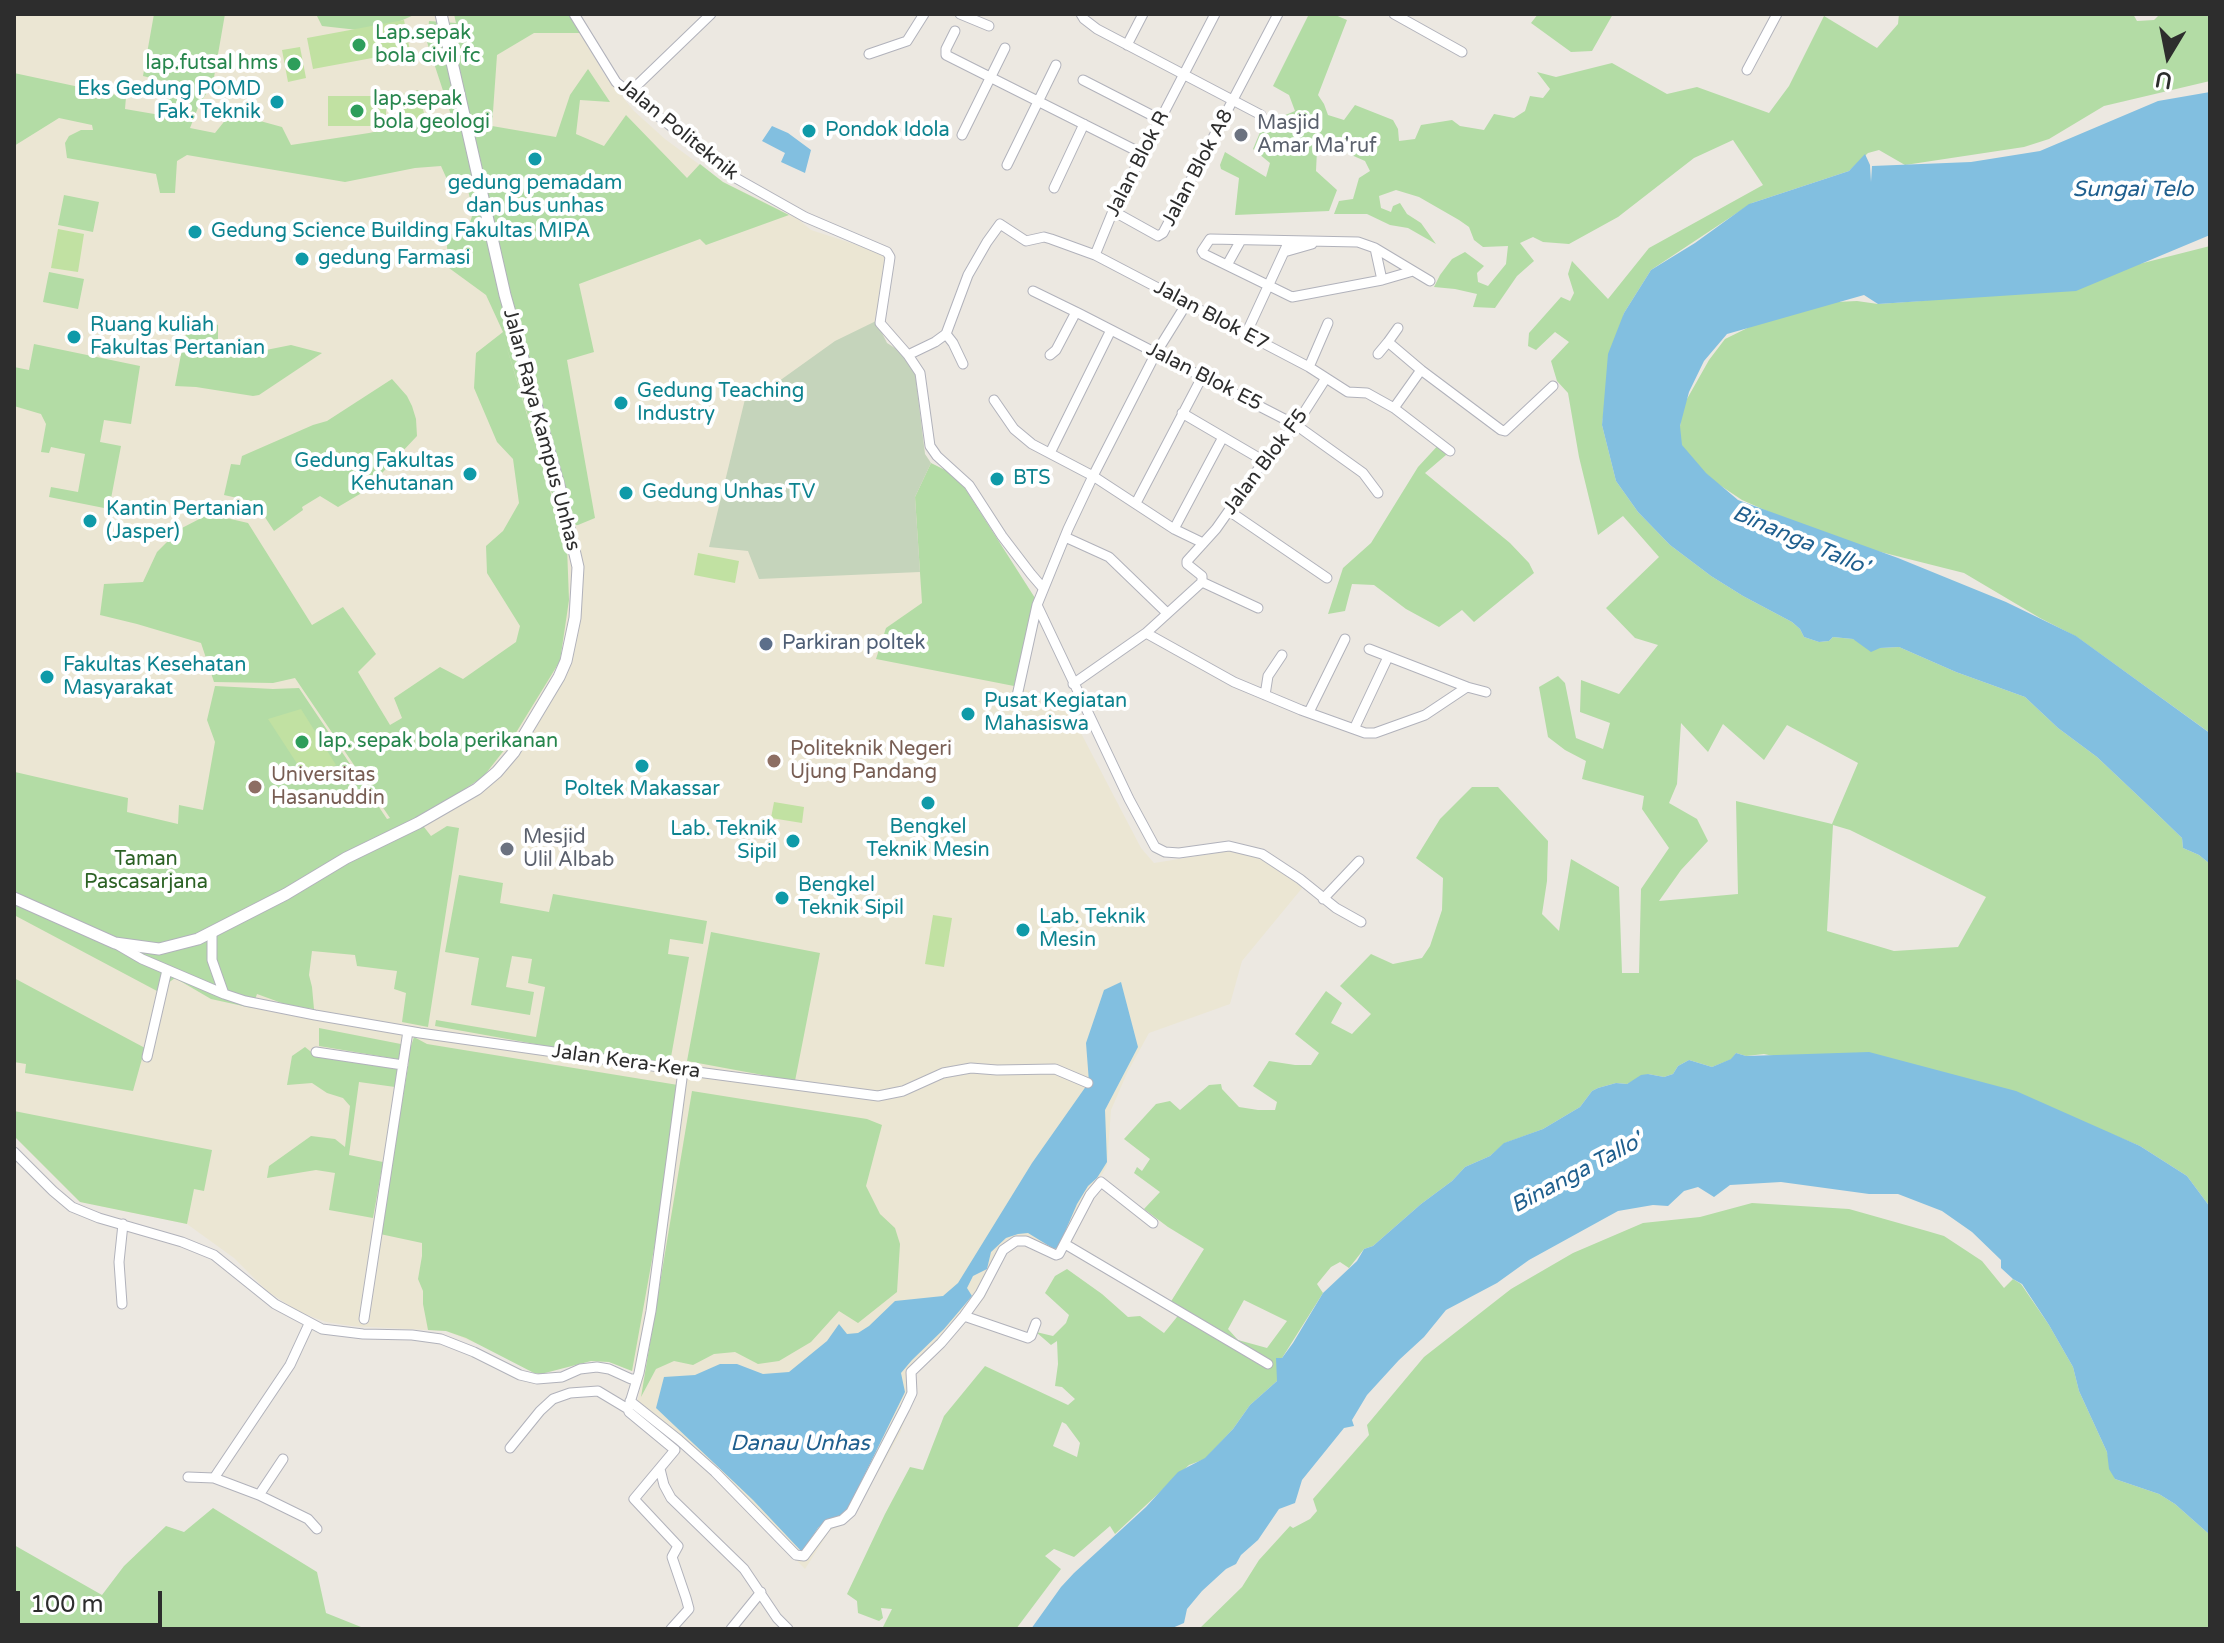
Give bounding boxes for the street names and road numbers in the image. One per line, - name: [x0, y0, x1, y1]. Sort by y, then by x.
- street label: Jalan Politeknik: [613, 74, 743, 186]
- street label: Jalan Blok A8: [1157, 106, 1239, 230]
- street label: Jalan Blok R: [1101, 107, 1175, 221]
- street label: Jalan Blok E7: [1150, 276, 1272, 356]
- street label: Jalan Raya Kampus Unhas: [497, 307, 585, 553]
- street label: Jalan Blok E5: [1142, 338, 1266, 416]
- street label: Jalan Blok F5: [1219, 405, 1313, 519]
- street label: Jalan Kera-Kera: [550, 1040, 702, 1084]

